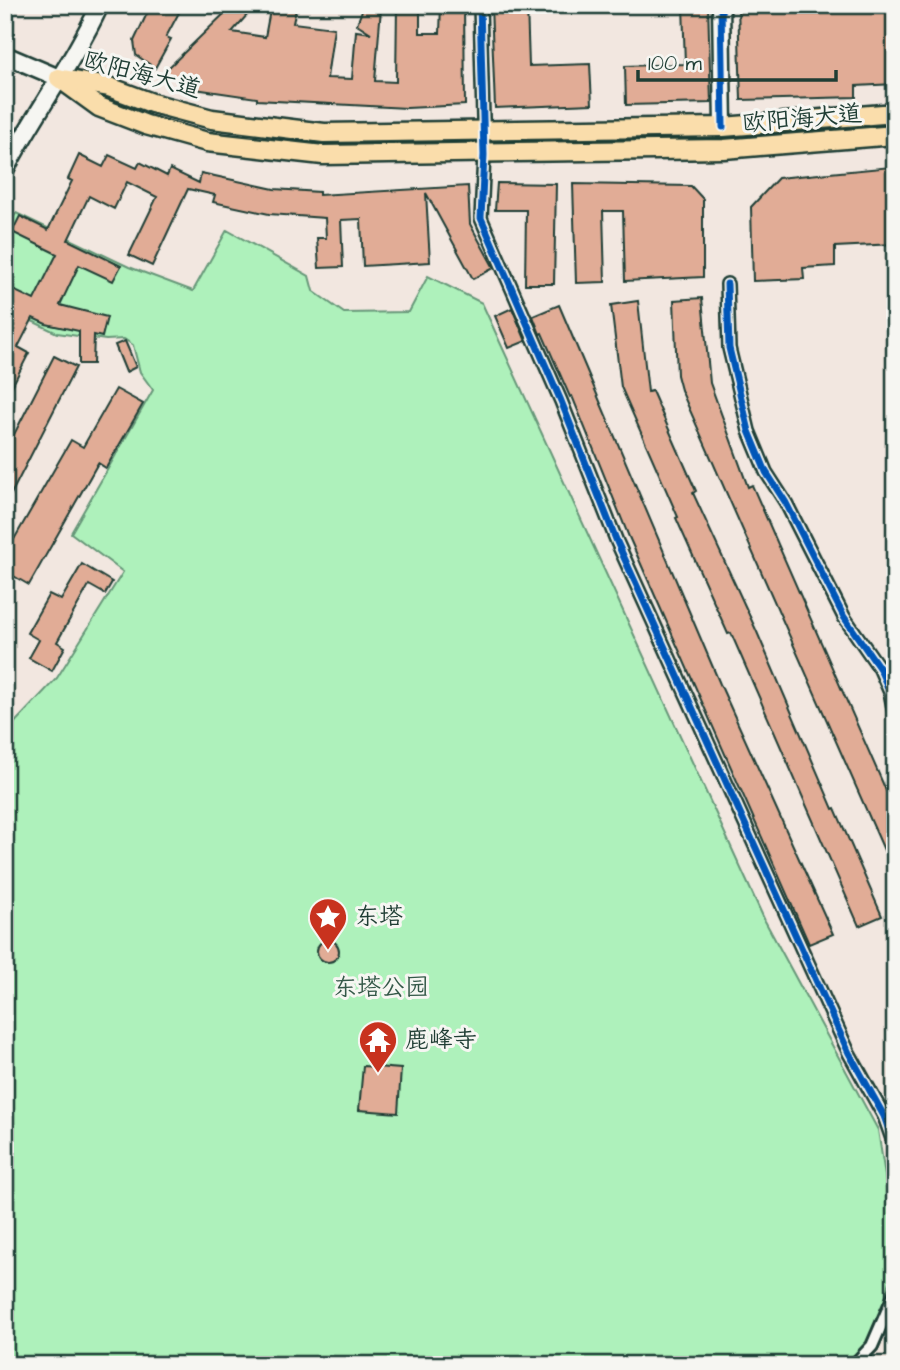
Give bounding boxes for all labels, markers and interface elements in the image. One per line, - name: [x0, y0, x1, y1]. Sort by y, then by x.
- scale bar: [638, 38, 835, 82]
- street label: 欧阳海大道: [80, 43, 204, 107]
- text: 100 m: [648, 49, 703, 78]
- street label: 欧阳海大道: [741, 97, 863, 141]
- place icon: 东塔: [307, 896, 349, 951]
- place label: 东塔: [355, 900, 403, 934]
- park label: 东塔公园: [333, 971, 429, 1005]
- temple icon: 鹿峰寺: [357, 1019, 399, 1074]
- place label: 鹿峰寺: [405, 1023, 477, 1057]

